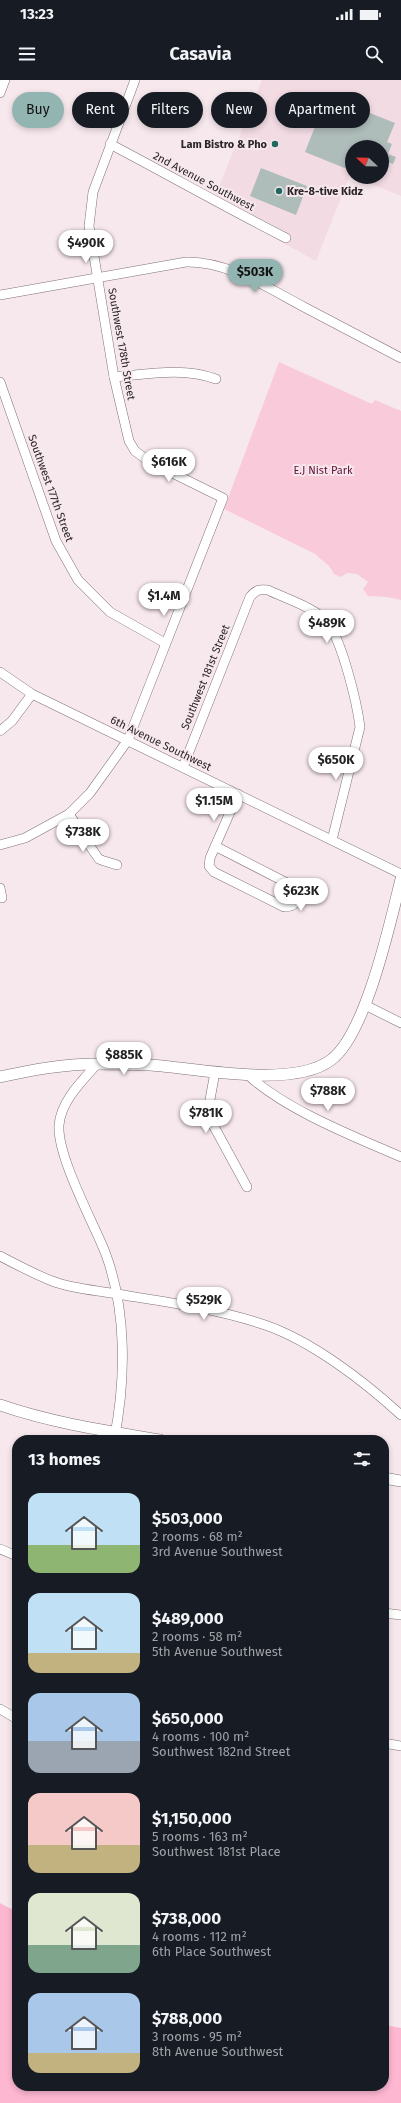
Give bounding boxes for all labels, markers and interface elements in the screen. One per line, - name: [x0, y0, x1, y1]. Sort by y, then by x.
- text: 13:23: [20, 5, 54, 23]
- icon: menu: [16, 43, 38, 65]
- text: Casavia: [169, 43, 232, 65]
- icon: search: [363, 43, 385, 65]
- chip: Buy: [12, 92, 64, 128]
- chip: Rent: [72, 92, 129, 128]
- chip: Filters: [137, 92, 203, 128]
- chip: New: [211, 92, 267, 128]
- chip: Apartment: [275, 92, 370, 128]
- place label: Lam Bistro & Pho: [181, 138, 268, 151]
- marker: Lam Bistro & Pho: [270, 139, 280, 149]
- north arrow: [345, 140, 389, 184]
- map controls: [345, 140, 389, 184]
- street label: 2nd Avenue Southwest: [151, 149, 257, 214]
- place label: Kre-8-tive Kidz: [287, 185, 363, 198]
- marker: Kre-8-tive Kidz: [274, 186, 284, 196]
- pin: $490K: [58, 230, 114, 264]
- text: $490K: [67, 235, 105, 250]
- pin: $503K: [227, 259, 283, 293]
- text: $503K: [237, 264, 273, 279]
- street label: Southwest 178th Street: [105, 287, 138, 401]
- street label: Southwest 177th Street: [25, 433, 76, 543]
- pin: $616K: [141, 449, 197, 483]
- text: $616K: [151, 454, 187, 469]
- park label: E.J Nist Park: [293, 464, 353, 477]
- pin: $1.4M: [136, 583, 192, 617]
- text: $1.4M: [147, 588, 181, 603]
- pin: $489K: [299, 610, 355, 644]
- text: $489K: [308, 615, 346, 630]
- street label: Southwest 181st Street: [178, 623, 233, 732]
- street label: 6th Avenue Southwest: [108, 713, 213, 774]
- pin: $650K: [308, 747, 364, 781]
- text: $650K: [317, 752, 355, 767]
- pin: $1.15M: [181, 788, 247, 822]
- text: $1.15M: [195, 793, 233, 808]
- pin: $738K: [55, 819, 111, 853]
- text: $738K: [65, 824, 101, 839]
- pin: $623K: [273, 878, 329, 912]
- text: $623K: [283, 883, 319, 898]
- pin: $885K: [96, 1042, 152, 1076]
- text: $885K: [105, 1047, 143, 1062]
- pin: $788K: [300, 1078, 356, 1112]
- text: $788K: [310, 1083, 346, 1098]
- pin: $781K: [178, 1100, 234, 1134]
- text: $781K: [189, 1105, 223, 1120]
- pin: $529K: [176, 1287, 232, 1321]
- text: $529K: [186, 1292, 222, 1307]
- icon: filters: [351, 1448, 373, 1470]
- text: 13 homes: [28, 1449, 100, 1470]
- text: $503,000: [152, 1508, 223, 1529]
- icon: home: [60, 1509, 108, 1557]
- text: 2 rooms · 68 m²: [152, 1529, 243, 1544]
- text: 3rd Avenue Southwest: [152, 1544, 283, 1559]
- text: $489,000: [152, 1608, 224, 1629]
- icon: home: [60, 1609, 108, 1657]
- text: 2 rooms · 58 m²: [152, 1629, 242, 1644]
- text: 5th Avenue Southwest: [152, 1644, 283, 1659]
- text: $650,000: [152, 1708, 224, 1729]
- icon: home: [60, 1709, 108, 1757]
- text: 4 rooms · 100 m²: [152, 1729, 249, 1744]
- text: Southwest 182nd Street: [152, 1744, 290, 1759]
- text: $1,150,000: [152, 1808, 232, 1829]
- icon: home: [60, 1809, 108, 1857]
- text: 5 rooms · 163 m²: [152, 1829, 248, 1844]
- text: Southwest 181st Place: [152, 1844, 281, 1859]
- text: $738,000: [152, 1908, 221, 1929]
- icon: home: [60, 1909, 108, 1957]
- text: 4 rooms · 112 m²: [152, 1929, 247, 1944]
- text: 6th Place Southwest: [152, 1944, 271, 1959]
- text: $788,000: [152, 2008, 222, 2029]
- icon: home: [60, 2009, 108, 2057]
- text: 3 rooms · 95 m²: [152, 2029, 242, 2044]
- text: 8th Avenue Southwest: [152, 2044, 283, 2059]

